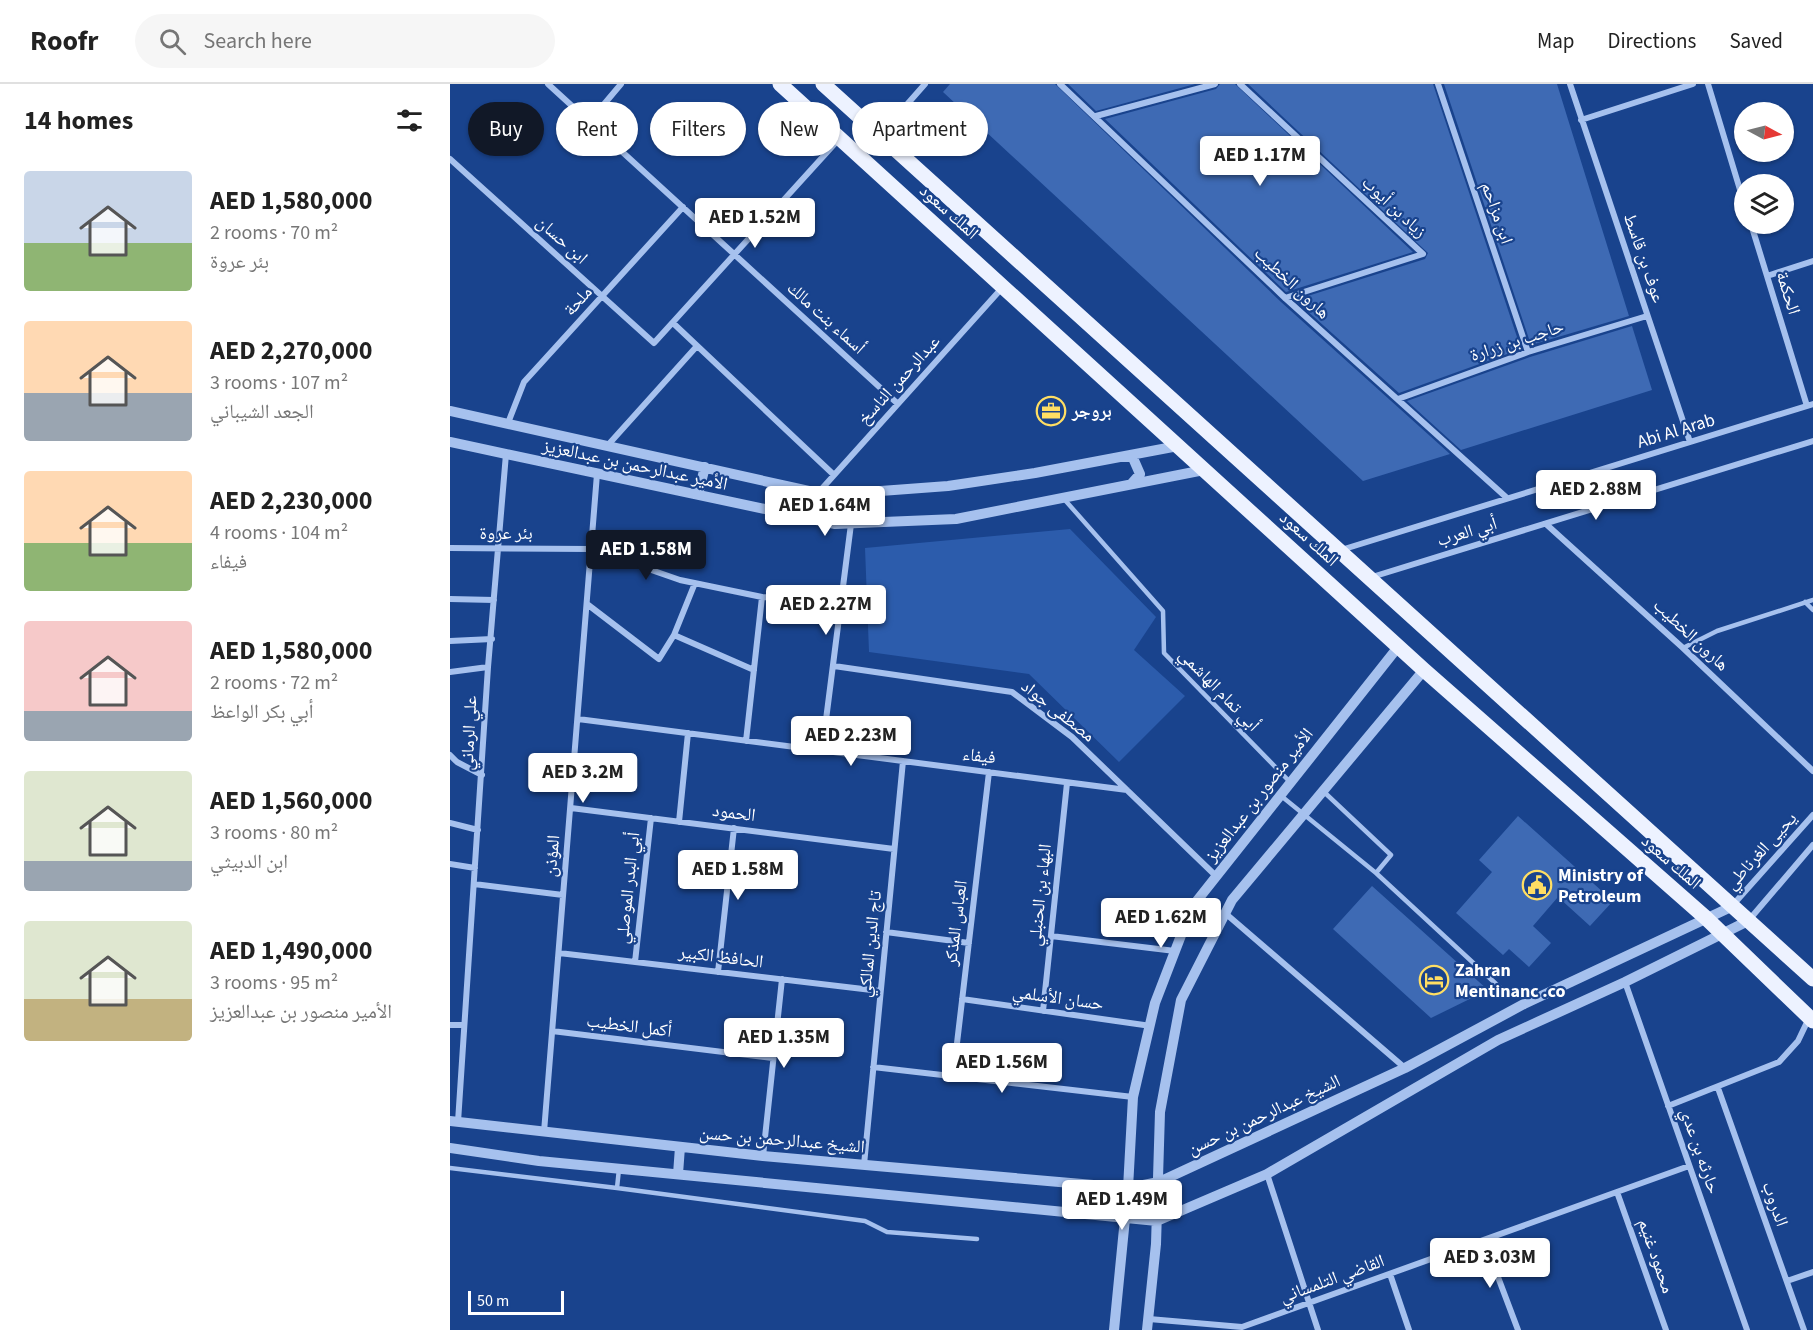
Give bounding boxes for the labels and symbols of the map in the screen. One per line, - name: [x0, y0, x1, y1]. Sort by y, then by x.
- north arrow: [1734, 102, 1794, 162]
- pin: AED 1.17M: [1191, 136, 1329, 187]
- street label: زياد بن أيوب: [1356, 170, 1432, 244]
- street label: الملك سعود: [914, 179, 984, 245]
- street label: ابن مزاحم: [1475, 179, 1519, 247]
- pin: AED 1.52M: [686, 198, 824, 249]
- street label: ابن حسان: [531, 210, 593, 270]
- street label: عوف بن قاسط: [1617, 210, 1671, 306]
- street label: هارون الخطيب: [1248, 241, 1336, 325]
- street label: الحكمة: [1770, 268, 1806, 318]
- street label: أسماء بنت مالك: [781, 276, 871, 360]
- street label: ملحة: [558, 280, 598, 322]
- street label: حاجب بن زرارة: [1467, 314, 1567, 368]
- street label: عبدالرحمن الناسخ: [852, 330, 946, 430]
- office icon: بروجر: [1035, 395, 1067, 427]
- place label: بروجر: [1071, 399, 1112, 424]
- street label: Abi Al Arab: [1634, 407, 1718, 455]
- street label: الأمير عبدالرحمن بن عبدالعزيز: [539, 433, 730, 497]
- pin: AED 2.88M: [1527, 470, 1665, 521]
- pin: AED 1.64M: [756, 486, 894, 537]
- street label: الملك سعود: [1274, 506, 1344, 572]
- street label: أبي العرب: [1434, 511, 1501, 555]
- street label: بئر عروة: [479, 521, 533, 546]
- pin: AED 1.58M: [577, 530, 715, 581]
- pin: AED 2.27M: [757, 585, 895, 636]
- street label: هارون الخطيب: [1647, 593, 1735, 677]
- street label: أبي تمام الهاشمي: [1172, 643, 1265, 738]
- street label: مصطفى جواد: [1016, 674, 1100, 748]
- street label: علي الرماني: [455, 695, 485, 771]
- pin: AED 2.23M: [782, 716, 920, 767]
- street label: الأمير منصور بن عبدالعزيز: [1198, 723, 1319, 868]
- street label: فيفاء: [961, 742, 997, 770]
- pin: AED 3.2M: [521, 753, 645, 804]
- street label: الحمود: [711, 798, 757, 828]
- street label: يحيى الغرناطي: [1719, 807, 1804, 897]
- street label: الملك سعود: [1636, 829, 1706, 895]
- street label: أبي البدر الموصلي: [610, 831, 648, 945]
- street label: المؤذن: [538, 834, 566, 878]
- street label: البهاء بن الحنبلي: [1022, 843, 1059, 948]
- pin: AED 1.58M: [669, 850, 807, 901]
- place label: Ministry of Petroleum: [1558, 863, 1644, 909]
- public building icon: Ministry of Petroleum: [1521, 869, 1553, 901]
- street label: العباس المذكر: [938, 879, 974, 968]
- street label: تاج الدين المالكي: [852, 889, 890, 999]
- pin: AED 1.62M: [1092, 898, 1230, 949]
- street label: الحافظ الكبير: [676, 939, 765, 975]
- place label: Zahran Mentinanc .co: [1455, 958, 1565, 1004]
- hotel icon: Zahran Mentinanc .co: [1418, 964, 1450, 996]
- street label: حسان الأسلمي: [1011, 979, 1105, 1018]
- street label: أكمل الخطيب: [585, 1008, 673, 1044]
- pin: AED 1.35M: [715, 1018, 853, 1069]
- pin: AED 1.56M: [933, 1043, 1071, 1094]
- street label: الشيخ عبدالرحمن بن حسن: [1183, 1069, 1345, 1161]
- street label: حارثه بن عدي: [1672, 1105, 1726, 1198]
- street label: الشيخ عبدالرحمن بن حسن: [698, 1120, 866, 1160]
- street label: الدروب: [1756, 1178, 1794, 1230]
- pin: AED 1.49M: [1053, 1180, 1191, 1231]
- street label: محمود غنيم: [1632, 1215, 1680, 1297]
- pin: AED 3.03M: [1421, 1238, 1559, 1289]
- street label: القاضي التلمساني: [1276, 1248, 1388, 1311]
- scale bar: [468, 1288, 564, 1316]

